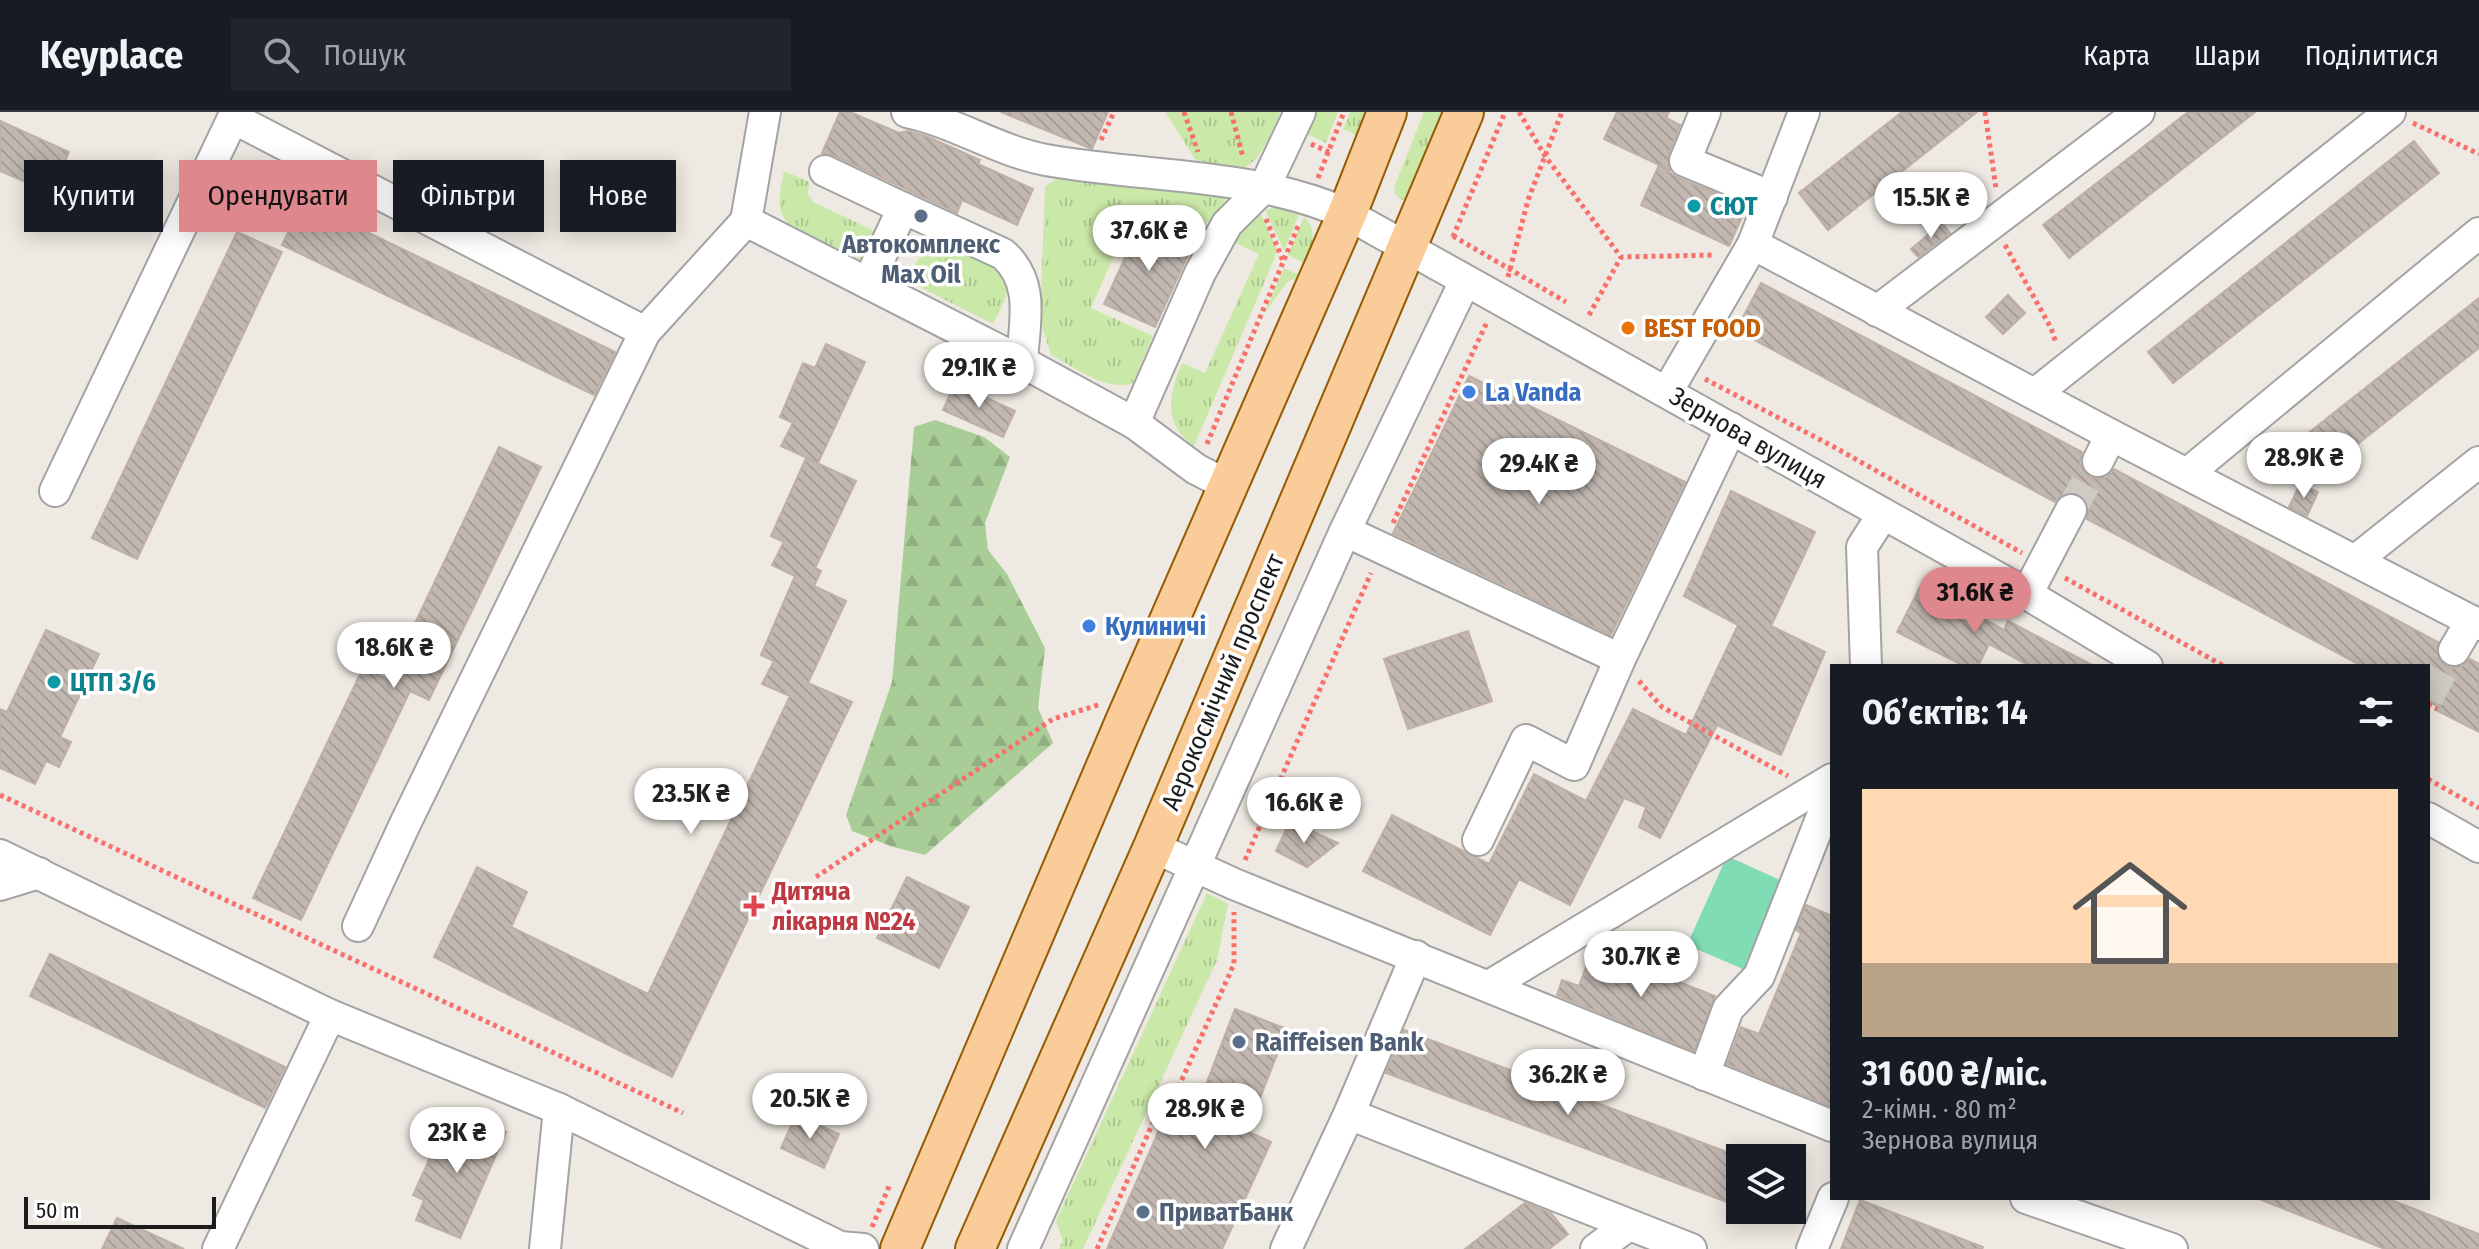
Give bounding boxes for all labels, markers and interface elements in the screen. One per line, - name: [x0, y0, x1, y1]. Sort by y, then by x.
- search box: [231, 19, 791, 91]
- text: Keyplace: [40, 32, 183, 78]
- icon: search: [259, 33, 303, 77]
- text: Пошук: [323, 37, 406, 73]
- text: Карта: [2083, 39, 2150, 72]
- text: Шари: [2194, 39, 2261, 72]
- text: Поділитися: [2305, 39, 2439, 72]
- chip: Купити: [24, 160, 163, 232]
- chip: Орендувати: [179, 160, 377, 232]
- chip: Фільтри: [393, 160, 544, 232]
- chip: Нове: [560, 160, 676, 232]
- pin: 15.5K ₴: [1857, 172, 2005, 240]
- text: 15.5K ₴: [1892, 182, 1970, 213]
- place label: СЮТ: [1710, 191, 1758, 222]
- marker: СЮТ: [1685, 197, 1703, 215]
- pin: 37.6K ₴: [1075, 205, 1223, 273]
- marker: Автокомплекс Max Oil: [912, 207, 930, 225]
- text: 37.6K ₴: [1111, 215, 1187, 246]
- place label: Автокомплекс Max Oil: [841, 229, 1001, 290]
- place label: BEST FOOD: [1644, 313, 1761, 344]
- marker: BEST FOOD: [1619, 319, 1637, 337]
- pin: 29.1K ₴: [905, 342, 1053, 410]
- text: 29.1K ₴: [942, 352, 1016, 383]
- place label: La Vanda: [1485, 377, 1582, 408]
- street label: Зернова вулиця: [1664, 381, 1832, 495]
- marker: La Vanda: [1460, 383, 1478, 401]
- pin: 28.9K ₴: [2230, 432, 2378, 500]
- pin: 29.4K ₴: [1465, 438, 1613, 506]
- text: 28.9K ₴: [2265, 442, 2343, 473]
- text: 29.4K ₴: [1500, 448, 1578, 479]
- street label: Аерокосмічний проспект: [1155, 549, 1291, 815]
- pin: 31.6K ₴: [1901, 567, 2049, 635]
- text: 31.6K ₴: [1937, 577, 2013, 608]
- place label: Кулиничі: [1105, 611, 1206, 642]
- marker: Кулиничі: [1080, 617, 1098, 635]
- pin: 18.6K ₴: [320, 622, 468, 690]
- text: 18.6K ₴: [355, 632, 433, 663]
- place label: ЦТП 3/6: [70, 667, 156, 698]
- marker: ЦТП 3/6: [45, 673, 63, 691]
- icon: filters: [2354, 690, 2398, 734]
- text: Об’єктів: 14: [1862, 692, 2028, 733]
- pin: 23.5K ₴: [617, 768, 765, 836]
- pin: 16.6K ₴: [1230, 777, 1378, 845]
- text: 23.5K ₴: [652, 778, 730, 809]
- text: 16.6K ₴: [1265, 787, 1343, 818]
- icon: home: [2058, 841, 2202, 985]
- place label: Дитяча лікарня №24: [771, 876, 916, 937]
- marker: Дитяча лікарня №24: [743, 895, 765, 917]
- pin: 30.7K ₴: [1567, 931, 1715, 999]
- text: 30.7K ₴: [1602, 941, 1680, 972]
- place label: Raiffeisen Bank: [1255, 1027, 1424, 1058]
- marker: Raiffeisen Bank: [1230, 1033, 1248, 1051]
- pin: 36.2K ₴: [1494, 1049, 1642, 1117]
- text: 31 600 ₴/міс.: [1862, 1053, 2047, 1094]
- text: 36.2K ₴: [1529, 1059, 1607, 1090]
- pin: 20.5K ₴: [736, 1073, 884, 1141]
- text: 20.5K ₴: [770, 1083, 850, 1114]
- pin: 28.9K ₴: [1131, 1083, 1279, 1151]
- text: 28.9K ₴: [1166, 1093, 1244, 1124]
- text: 2-кімн. · 80 m²: [1862, 1094, 2017, 1125]
- pin: 23K ₴: [401, 1107, 513, 1175]
- text: 23K ₴: [428, 1117, 486, 1148]
- text: Зернова вулиця: [1862, 1125, 2038, 1156]
- map controls: [1726, 1144, 1806, 1224]
- button: layers: [1726, 1144, 1806, 1224]
- scale bar: [24, 1193, 216, 1229]
- text: 50 m: [36, 1197, 80, 1224]
- place label: ПриватБанк: [1159, 1197, 1294, 1228]
- marker: ПриватБанк: [1134, 1203, 1152, 1221]

